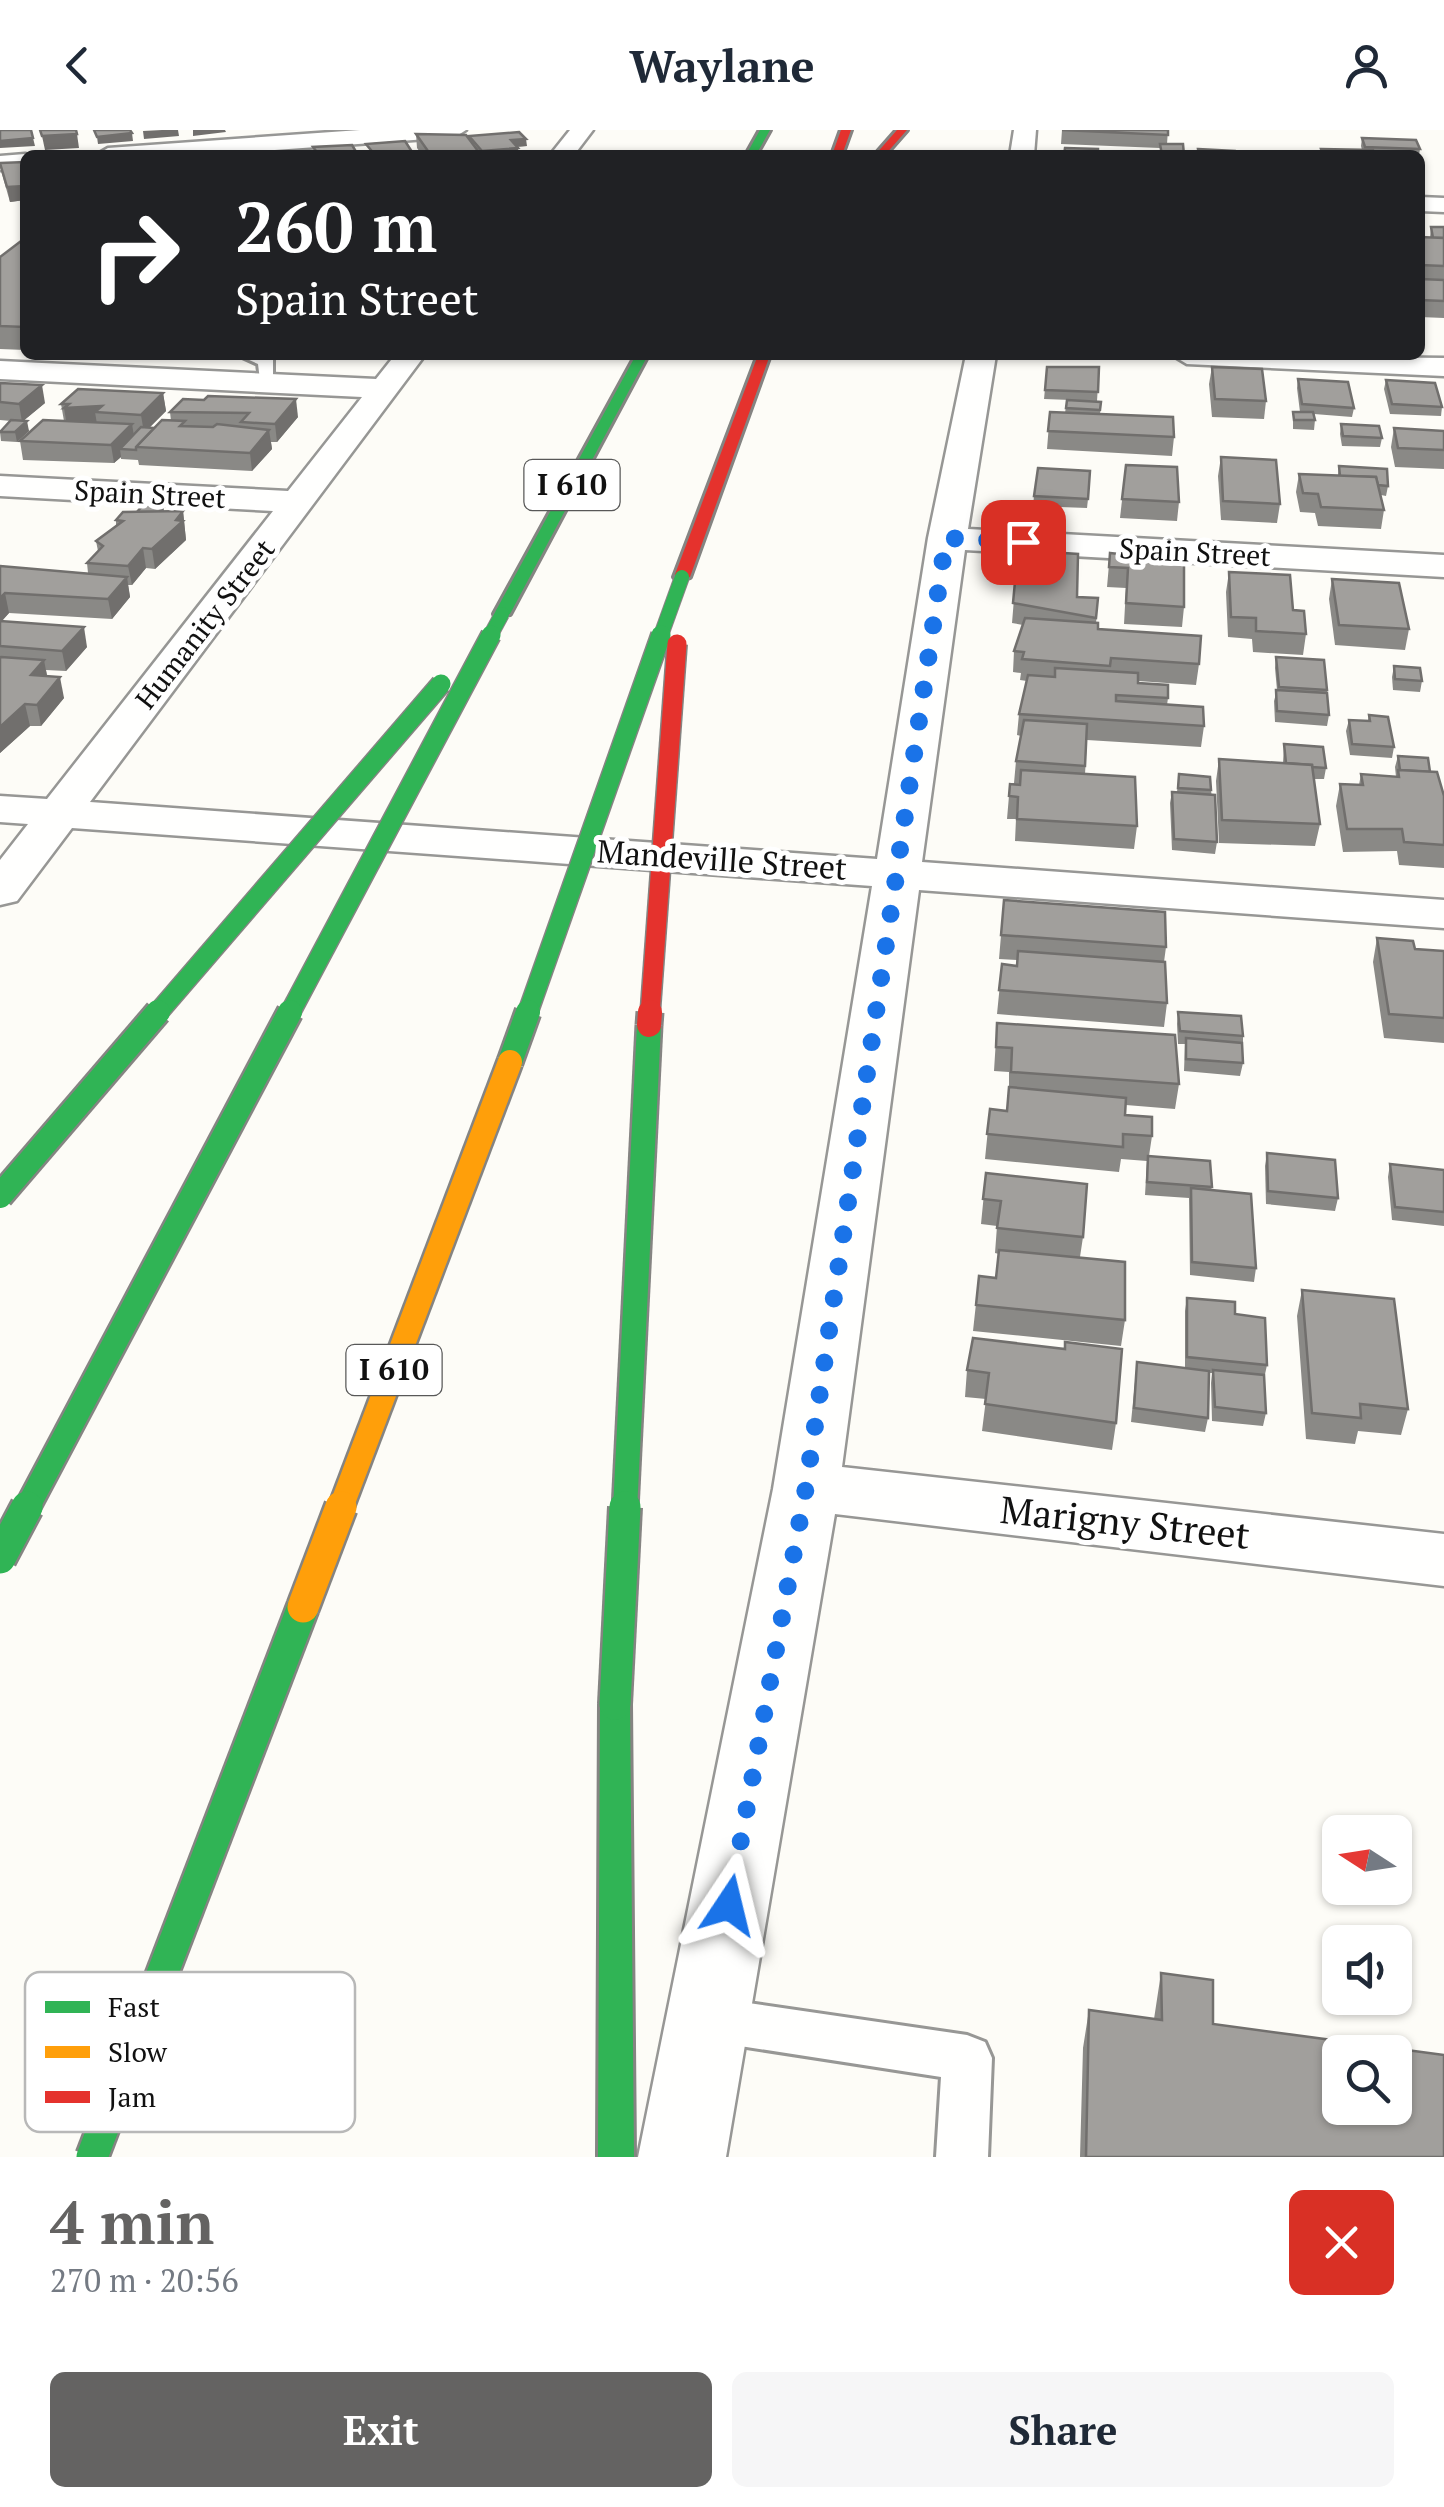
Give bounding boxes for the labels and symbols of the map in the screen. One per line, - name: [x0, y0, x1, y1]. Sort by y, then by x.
- road number: I 610: [524, 460, 620, 510]
- street label: Spain Street: [73, 471, 227, 516]
- pin: [981, 500, 1066, 585]
- street label: Spain Street: [1118, 529, 1272, 574]
- street label: Humanity Street: [127, 531, 283, 716]
- street label: Mandeville Street: [596, 829, 849, 889]
- road number: I 610: [346, 1345, 442, 1395]
- street label: Marigny Street: [998, 1484, 1252, 1560]
- north arrow: [1322, 1815, 1412, 1905]
- position arrow: [677, 1853, 781, 1957]
- legend: [25, 1972, 355, 2132]
- text: Fast: [108, 1988, 160, 2025]
- text: Slow: [108, 2033, 168, 2070]
- text: Jam: [108, 2078, 156, 2115]

